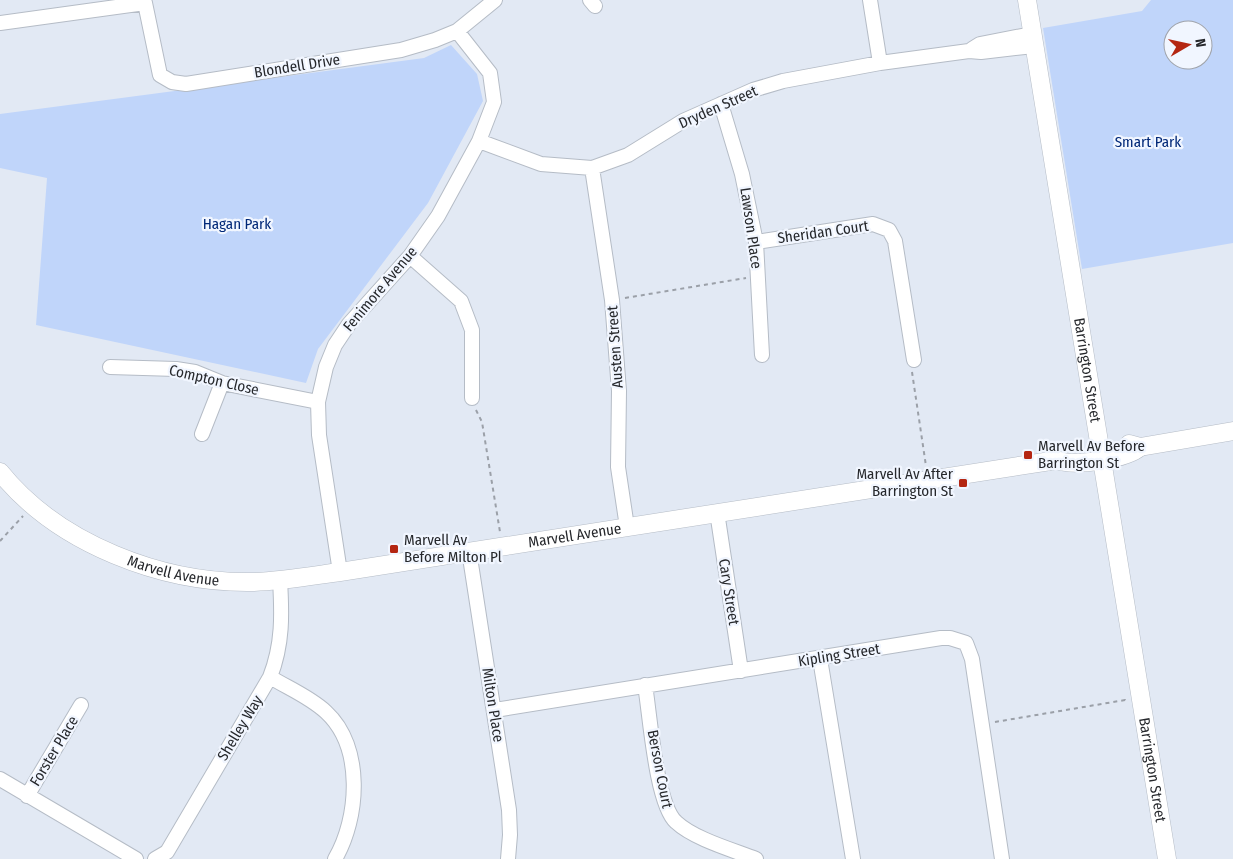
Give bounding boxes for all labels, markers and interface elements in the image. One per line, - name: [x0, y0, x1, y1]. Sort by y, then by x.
- north arrow: [1163, 20, 1213, 70]
- text: N: [1191, 38, 1209, 49]
- street label: Blondell Drive: [253, 50, 341, 82]
- street label: Dryden Street: [676, 82, 760, 132]
- park label: Smart Park: [1115, 133, 1181, 151]
- street label: Lawson Place: [736, 186, 766, 270]
- park label: Hagan Park: [203, 215, 271, 233]
- street label: Sheridan Court: [776, 217, 870, 247]
- street label: Fenimore Avenue: [339, 243, 421, 335]
- street label: Austen Street: [603, 305, 627, 389]
- street label: Barrington Street: [1070, 316, 1105, 424]
- street label: Compton Close: [167, 361, 261, 399]
- place label: Marvell Av Before Barrington St: [1038, 437, 1145, 472]
- marker: Marvell Av Before Barrington St: [1022, 449, 1034, 461]
- place label: Marvell Av After Barrington St: [856, 465, 954, 500]
- marker: Marvell Av After Barrington St: [957, 477, 969, 489]
- street label: Marvell Avenue: [527, 519, 623, 551]
- place label: Marvell Av Before Milton Pl: [404, 531, 502, 566]
- marker: Marvell Av Before Milton Pl: [388, 543, 400, 555]
- street label: Marvell Avenue: [125, 552, 220, 590]
- street label: Cary Street: [715, 557, 743, 627]
- street label: Kipling Street: [797, 640, 881, 670]
- street label: Milton Place: [478, 667, 508, 743]
- street label: Shelley Way: [214, 692, 267, 764]
- street label: Forster Place: [26, 713, 82, 789]
- street label: Barrington Street: [1135, 716, 1170, 824]
- street label: Berson Court: [644, 728, 676, 810]

